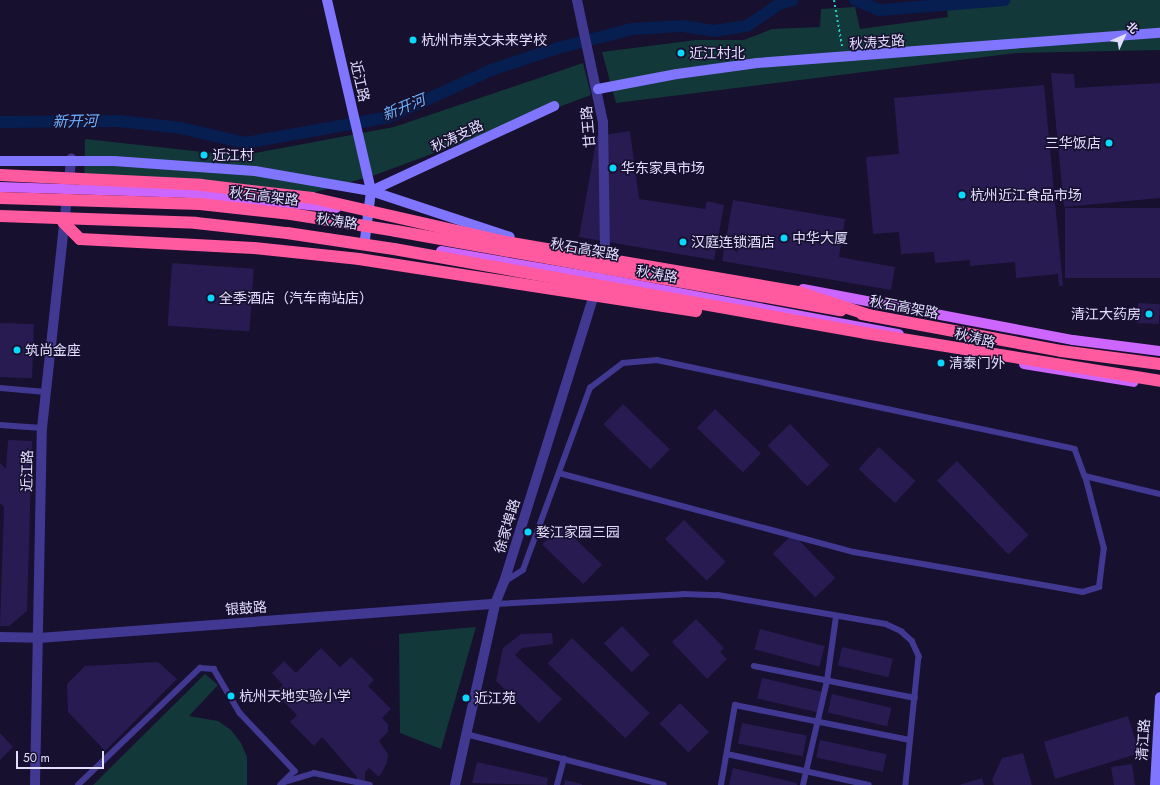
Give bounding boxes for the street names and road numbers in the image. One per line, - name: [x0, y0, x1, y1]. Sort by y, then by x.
- street label: 秋涛支路: [848, 32, 906, 52]
- street label: 近江路: [347, 59, 373, 103]
- street label: 甘王路: [578, 105, 598, 149]
- street label: 秋涛支路: [428, 117, 486, 155]
- street label: 秋石高架路: [228, 183, 300, 209]
- street label: 秋涛路: [315, 210, 359, 232]
- street label: 秋石高架路: [549, 235, 621, 263]
- street label: 秋涛路: [635, 262, 679, 286]
- street label: 秋石高架路: [868, 292, 940, 322]
- street label: 秋涛路: [953, 325, 997, 351]
- street label: 近江路: [18, 450, 36, 492]
- street label: 徐家埠路: [491, 497, 523, 555]
- street label: 银鼓路: [224, 598, 268, 618]
- street label: 清江路: [1133, 718, 1153, 762]

